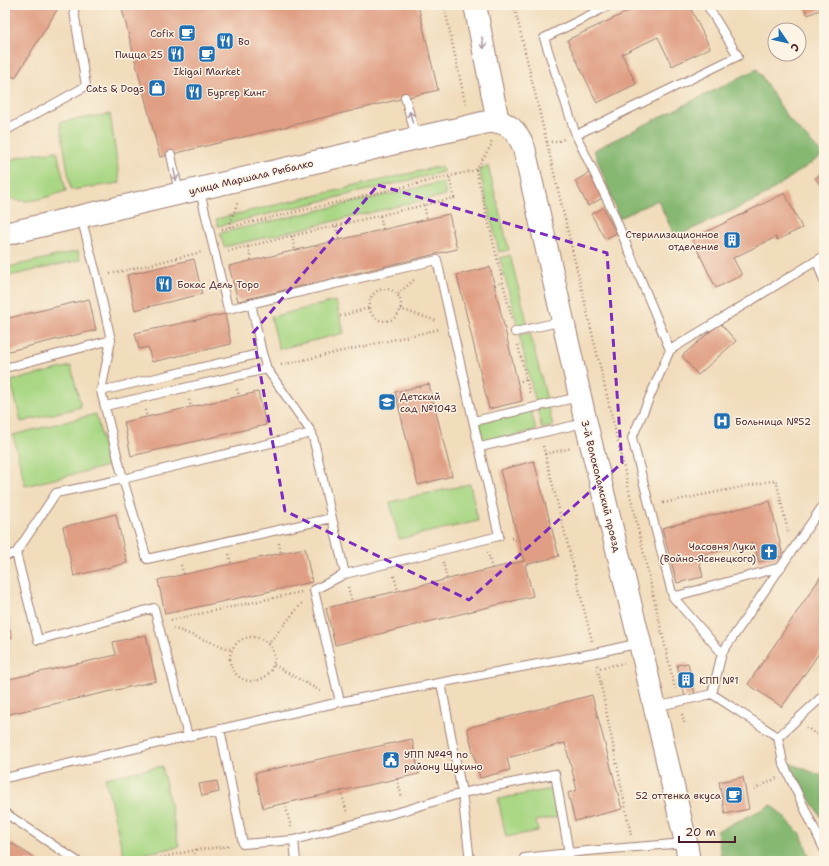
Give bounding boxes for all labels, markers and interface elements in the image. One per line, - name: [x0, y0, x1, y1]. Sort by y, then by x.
- north arrow: [767, 22, 807, 62]
- cafe icon: Cofix: [177, 23, 197, 43]
- place label: Cofix: [150, 27, 174, 40]
- restaurant icon: Bo: [215, 31, 235, 51]
- place label: Bo: [238, 35, 250, 48]
- one-way arrow: [479, 36, 487, 49]
- text: С: [787, 40, 803, 55]
- restaurant icon: Пицца 25: [166, 44, 186, 64]
- cafe icon: Ikigai Market: [197, 44, 217, 64]
- place label: Пицца 25: [115, 48, 163, 61]
- place label: Ikigai Market: [173, 65, 241, 78]
- shop icon: Cats & Dogs: [147, 78, 167, 98]
- place label: Cats & Dogs: [86, 82, 144, 95]
- restaurant icon: Бургер Кинг: [184, 82, 204, 102]
- place label: Бургер Кинг: [207, 86, 267, 99]
- one-way arrow: [406, 111, 414, 124]
- street label: улица Маршала Рыбалко: [187, 156, 315, 198]
- one-way arrow: [172, 168, 180, 181]
- place label: Стерилизационное отделение: [626, 228, 719, 253]
- building icon: Стерилизационное отделение: [722, 230, 742, 250]
- restaurant icon: Бокас Дель Торо: [154, 274, 174, 294]
- place label: Бокас Дель Торо: [177, 278, 259, 291]
- place label: Детский сад №1043: [400, 390, 457, 415]
- school or university icon: Детский сад №1043: [377, 392, 397, 412]
- hospital icon: Больница №52: [712, 411, 732, 431]
- place label: Больница №52: [735, 415, 811, 428]
- street label: 3-й Волоколамский проезд: [578, 419, 624, 554]
- place label: Часовня Луки (Войно-Ясенецкого): [660, 540, 756, 565]
- church icon: Часовня Луки (Войно-Ясенецкого): [759, 542, 779, 562]
- building icon: КПП №1: [676, 670, 696, 690]
- place label: КПП №1: [699, 674, 739, 687]
- place label: УПП №49 по району Щукино: [404, 748, 483, 773]
- public building icon: УПП №49 по району Щукино: [381, 750, 401, 770]
- cafe icon: 52 оттенка вкуса: [724, 785, 744, 805]
- place label: 52 оттенка вкуса: [635, 789, 722, 802]
- scale bar: [679, 818, 735, 844]
- text: 20 m: [685, 824, 716, 840]

